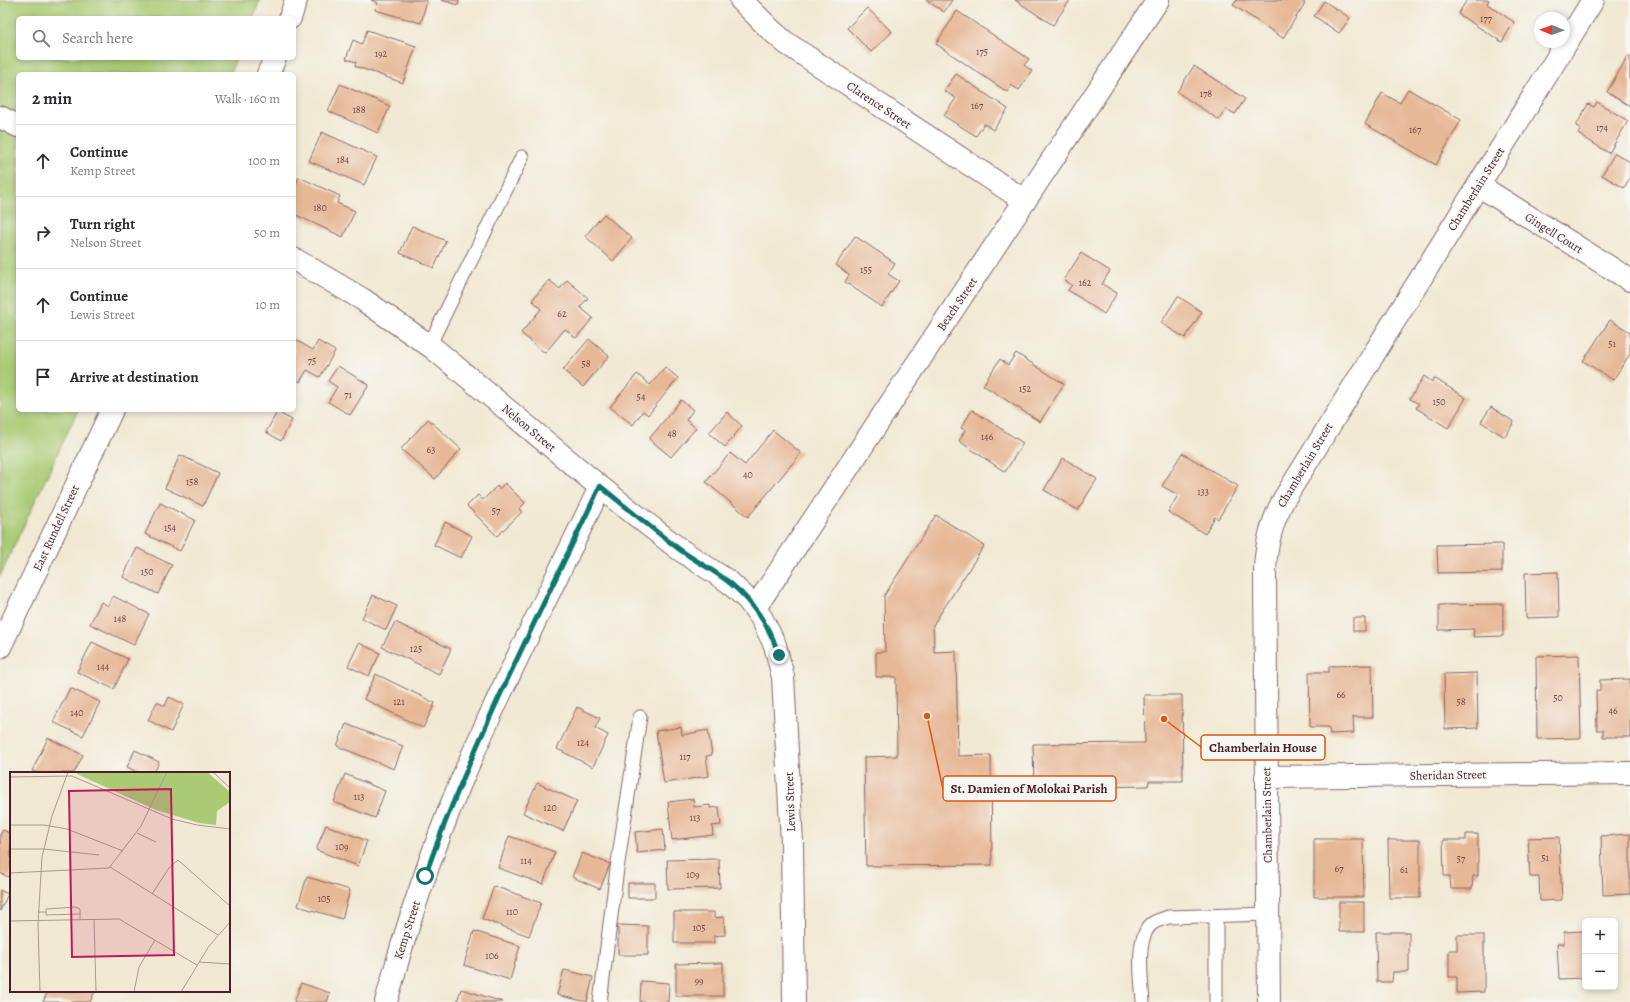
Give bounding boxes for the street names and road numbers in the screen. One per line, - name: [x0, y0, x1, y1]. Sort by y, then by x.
- street label: Clarence Street: [844, 77, 914, 133]
- street label: Chamberlain Street: [1444, 144, 1508, 234]
- street label: Gingell Court: [1522, 209, 1586, 257]
- street label: Beach Street: [933, 274, 981, 334]
- street label: Nelson Street: [499, 401, 559, 455]
- street label: Chamberlain Street: [1273, 420, 1337, 510]
- street label: East Rundell Street: [29, 482, 83, 574]
- street label: Sheridan Street: [1410, 766, 1486, 784]
- street label: Chamberlain Street: [1258, 767, 1276, 863]
- street label: Lewis Street: [781, 772, 799, 832]
- street label: Kemp Street: [390, 899, 424, 961]

